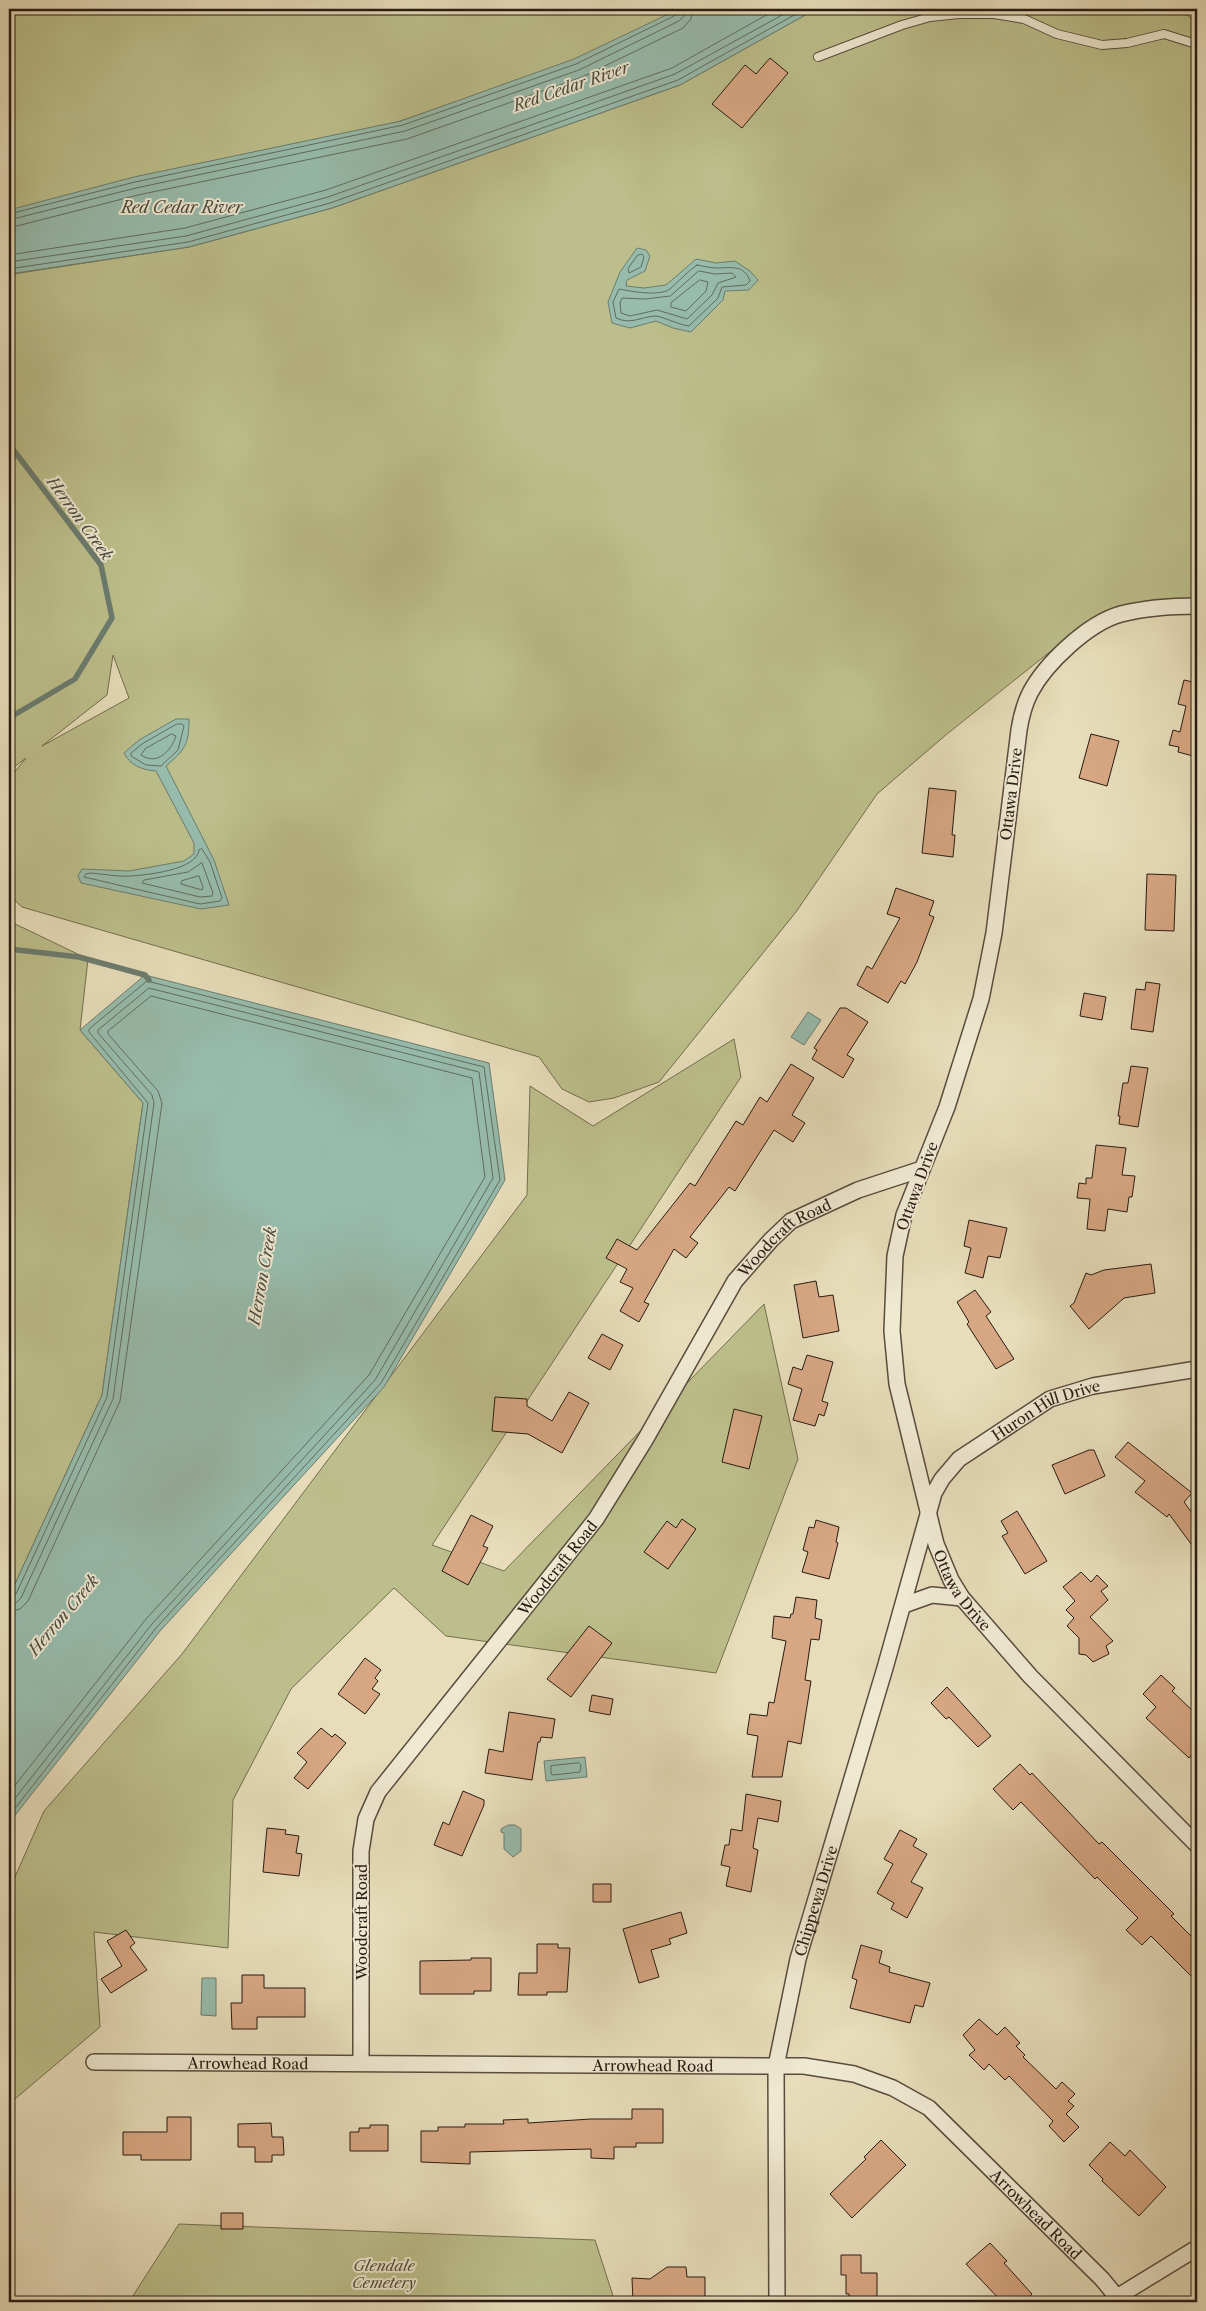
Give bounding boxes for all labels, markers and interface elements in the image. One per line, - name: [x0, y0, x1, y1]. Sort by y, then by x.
- water label: Red Cedar River: [508, 56, 633, 116]
- water label: Red Cedar River: [119, 197, 244, 217]
- water label: Herron Creek: [42, 470, 118, 565]
- street label: Ottawa Drive: [996, 747, 1026, 841]
- street label: Ottawa Drive: [892, 1139, 942, 1233]
- street label: Woodcraft Road: [733, 1194, 834, 1281]
- water label: Herron Creek: [243, 1225, 281, 1329]
- street label: Huron Hill Drive: [988, 1375, 1101, 1444]
- street label: Woodcraft Road: [513, 1516, 601, 1620]
- street label: Ottawa Drive: [930, 1547, 996, 1634]
- water label: Herron Creek: [22, 1570, 103, 1661]
- street label: Chippewa Drive: [790, 1843, 841, 1959]
- street label: Woodcraft Road: [352, 1864, 371, 1981]
- street label: Arrowhead Road: [187, 2053, 308, 2073]
- street label: Arrowhead Road: [592, 2055, 713, 2075]
- street label: Arrowhead Road: [986, 2164, 1086, 2263]
- park label: Glendale Cemetery: [352, 2256, 417, 2292]

